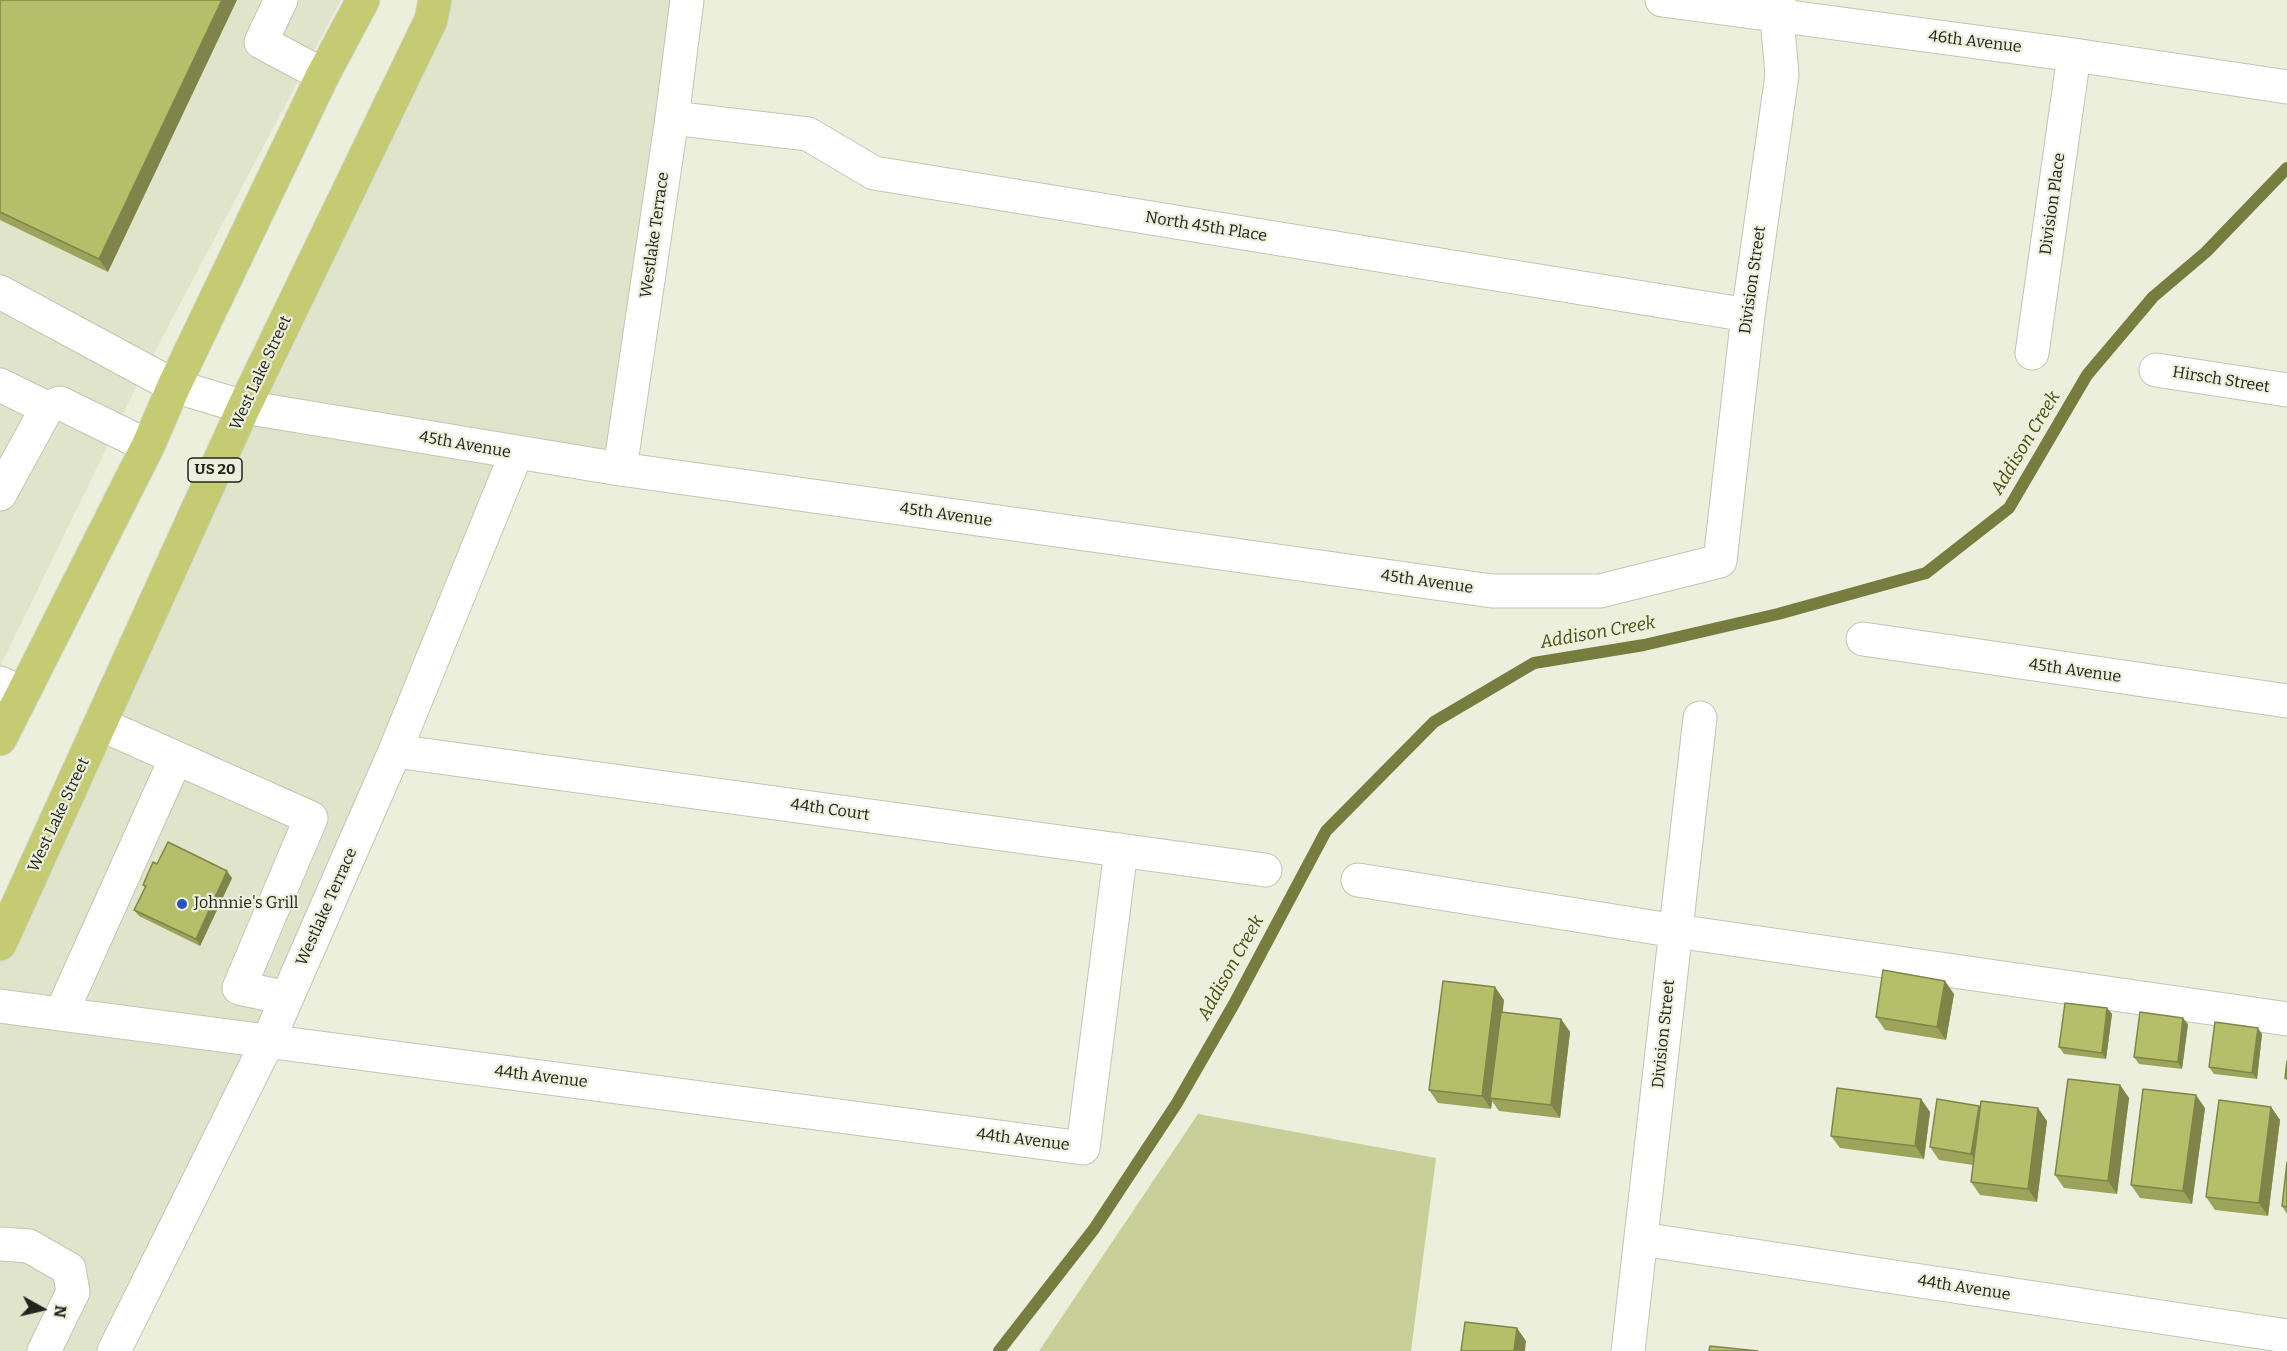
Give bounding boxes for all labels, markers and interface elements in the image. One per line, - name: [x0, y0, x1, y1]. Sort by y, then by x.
- street label: 46th Avenue: [1927, 27, 2023, 57]
- street label: Division Place: [2036, 152, 2070, 256]
- street label: Westlake Terrace: [637, 171, 673, 299]
- street label: North 45th Place: [1144, 208, 1268, 246]
- street label: Division Street: [1736, 225, 1770, 335]
- street label: West Lake Street: [226, 313, 296, 433]
- street label: Hirsch Street: [2171, 363, 2271, 397]
- water label: Addison Creek: [1987, 388, 2065, 498]
- street label: 45th Avenue: [418, 427, 512, 463]
- road number: US 20: [188, 458, 242, 482]
- street label: 45th Avenue: [899, 499, 993, 531]
- street label: 45th Avenue: [1380, 566, 1474, 598]
- water label: Addison Creek: [1539, 612, 1657, 654]
- street label: 45th Avenue: [2028, 655, 2122, 687]
- street label: West Lake Street: [24, 755, 94, 875]
- street label: 44th Court: [789, 795, 871, 825]
- street label: Westlake Terrace: [292, 845, 362, 969]
- place label: Johnnie's Grill: [194, 894, 298, 914]
- marker: Johnnie's Grill: [175, 897, 189, 911]
- water label: Addison Creek: [1193, 912, 1269, 1024]
- street label: Division Street: [1649, 979, 1679, 1089]
- street label: 44th Avenue: [493, 1062, 589, 1092]
- street label: 44th Avenue: [975, 1125, 1071, 1155]
- street label: 44th Avenue: [1916, 1271, 2012, 1305]
- north arrow: [12, 1279, 72, 1339]
- text: N: [50, 1304, 71, 1319]

